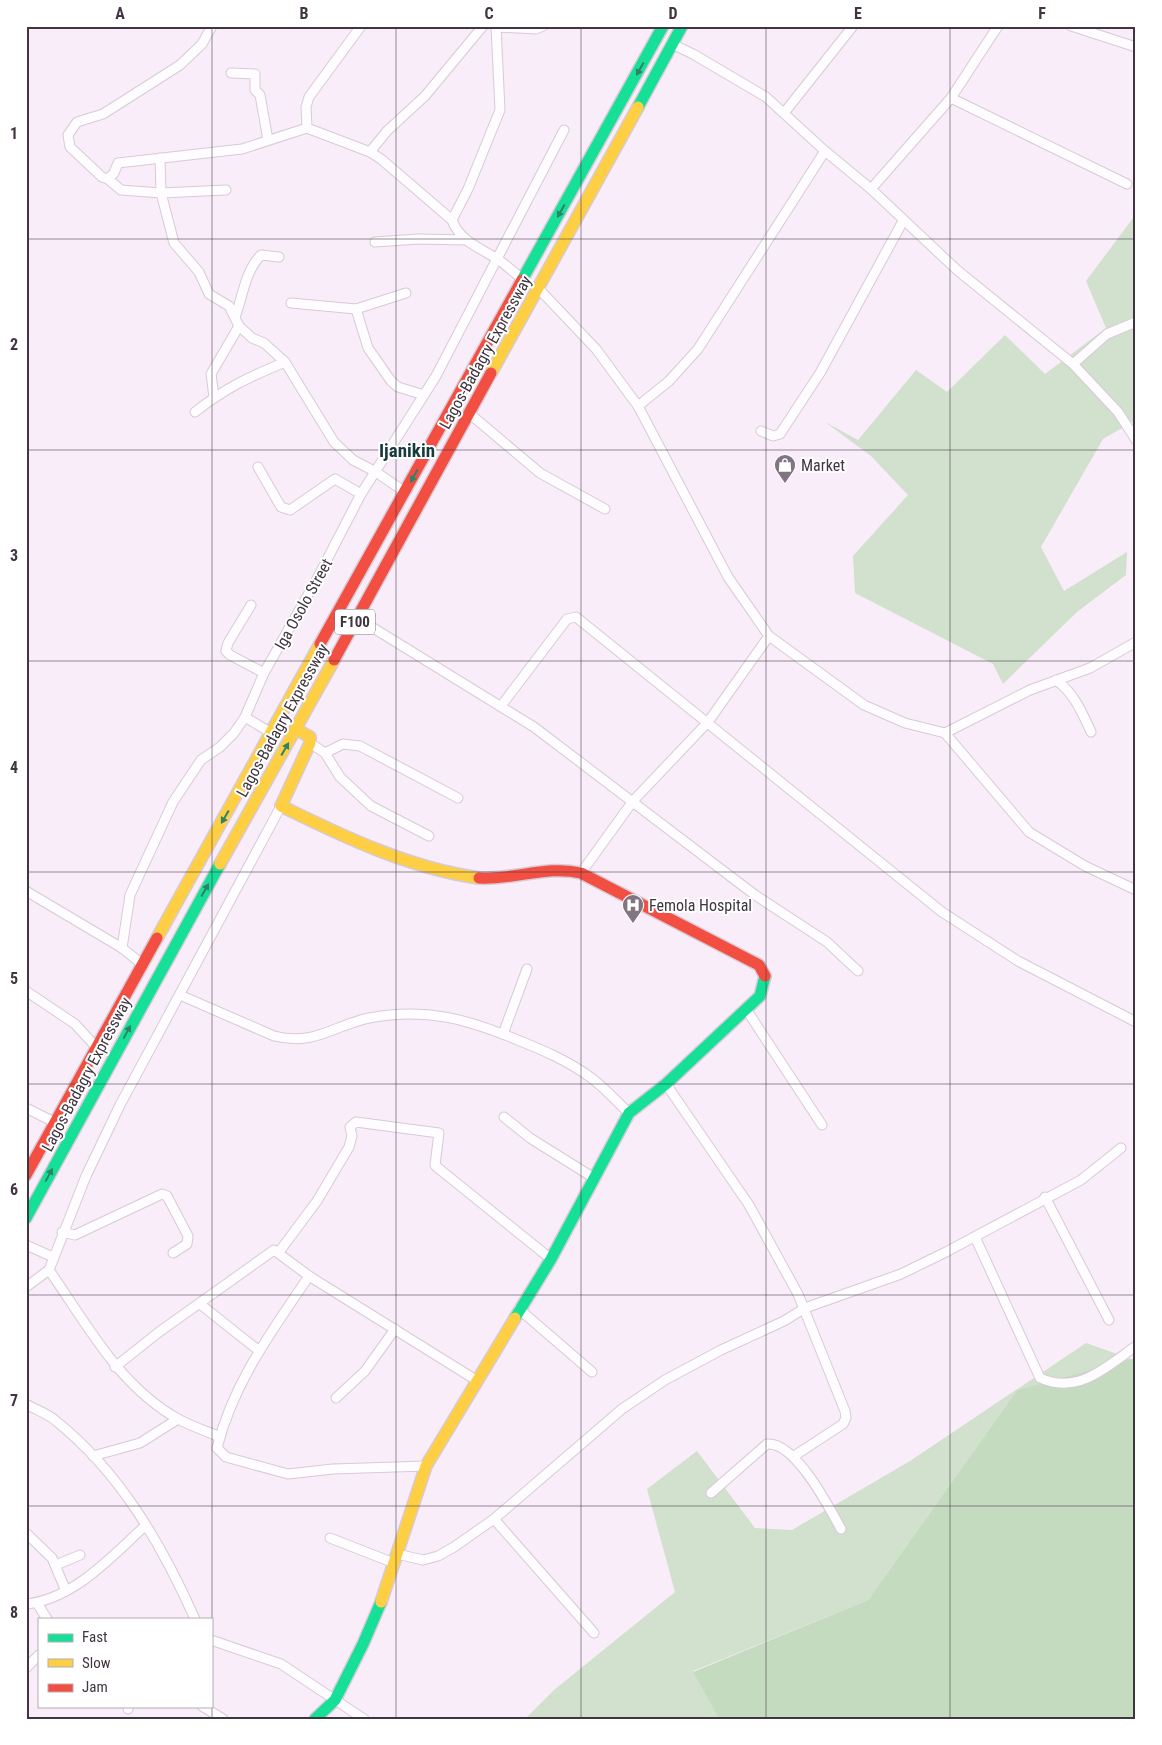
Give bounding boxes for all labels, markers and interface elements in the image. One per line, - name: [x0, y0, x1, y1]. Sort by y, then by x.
- text: A: [115, 4, 125, 23]
- text: B: [300, 4, 309, 23]
- text: C: [484, 4, 494, 23]
- text: D: [668, 4, 678, 23]
- text: E: [854, 4, 862, 23]
- text: F: [1038, 4, 1046, 23]
- one-way arrow: [636, 62, 644, 76]
- text: 1: [10, 124, 18, 143]
- one-way arrow: [557, 204, 565, 219]
- street label: Lagos-Badagry Expressway: [435, 272, 536, 432]
- text: 2: [10, 335, 18, 354]
- district label: Ijanikin: [379, 439, 435, 462]
- shop icon: Market: [773, 453, 797, 484]
- place label: Market: [801, 456, 845, 475]
- one-way arrow: [410, 469, 419, 482]
- text: 3: [10, 546, 18, 565]
- street label: Iga Osolo Street: [271, 555, 336, 653]
- road number: F100: [335, 610, 375, 634]
- street label: Lagos-Badagry Expressway: [232, 640, 333, 800]
- one-way arrow: [281, 742, 290, 755]
- text: 4: [10, 758, 18, 777]
- one-way arrow: [221, 810, 230, 823]
- one-way arrow: [201, 883, 210, 897]
- hospital icon: Femola Hospital: [621, 893, 645, 924]
- place label: Femola Hospital: [649, 896, 752, 915]
- text: 5: [10, 969, 18, 988]
- street label: Lagos-Badagry Expressway: [38, 994, 135, 1155]
- one-way arrow: [123, 1025, 131, 1040]
- one-way arrow: [45, 1168, 54, 1182]
- text: 6: [10, 1180, 18, 1199]
- text: 7: [10, 1391, 18, 1410]
- text: 8: [10, 1603, 18, 1622]
- legend: [38, 1618, 212, 1708]
- text: Fast: [82, 1628, 107, 1646]
- text: Slow: [82, 1654, 111, 1672]
- text: Jam: [82, 1678, 108, 1696]

